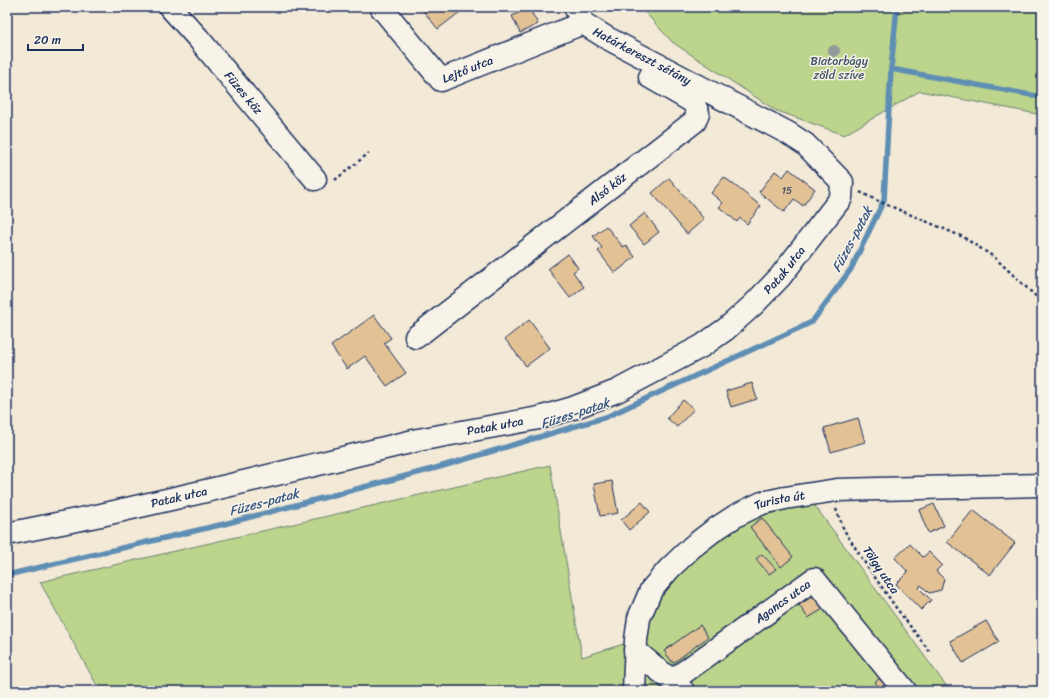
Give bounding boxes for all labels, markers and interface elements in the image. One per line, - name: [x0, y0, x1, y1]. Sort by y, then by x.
- street label: Határkereszt sétány: [589, 21, 696, 92]
- scale bar: [28, 26, 83, 52]
- text: 20 m: [34, 29, 61, 51]
- street label: Lejtő utca: [439, 49, 496, 90]
- park label: Biatorbágy zöld szíve: [810, 50, 869, 86]
- street label: Füzes köz: [219, 66, 269, 120]
- street label: Alsó köz: [582, 166, 632, 212]
- house number: 15: [782, 182, 792, 200]
- water label: Füzes-patak: [825, 200, 880, 276]
- street label: Patak utca: [758, 241, 811, 299]
- water label: Füzes-patak: [537, 390, 615, 435]
- street label: Patak utca: [465, 410, 525, 442]
- street label: Patak utca: [149, 480, 210, 514]
- water label: Füzes-patak: [227, 481, 303, 522]
- street label: Turista út: [750, 484, 806, 516]
- street label: Tölgy utca: [857, 541, 906, 599]
- street label: Agancs utca: [749, 574, 815, 630]

